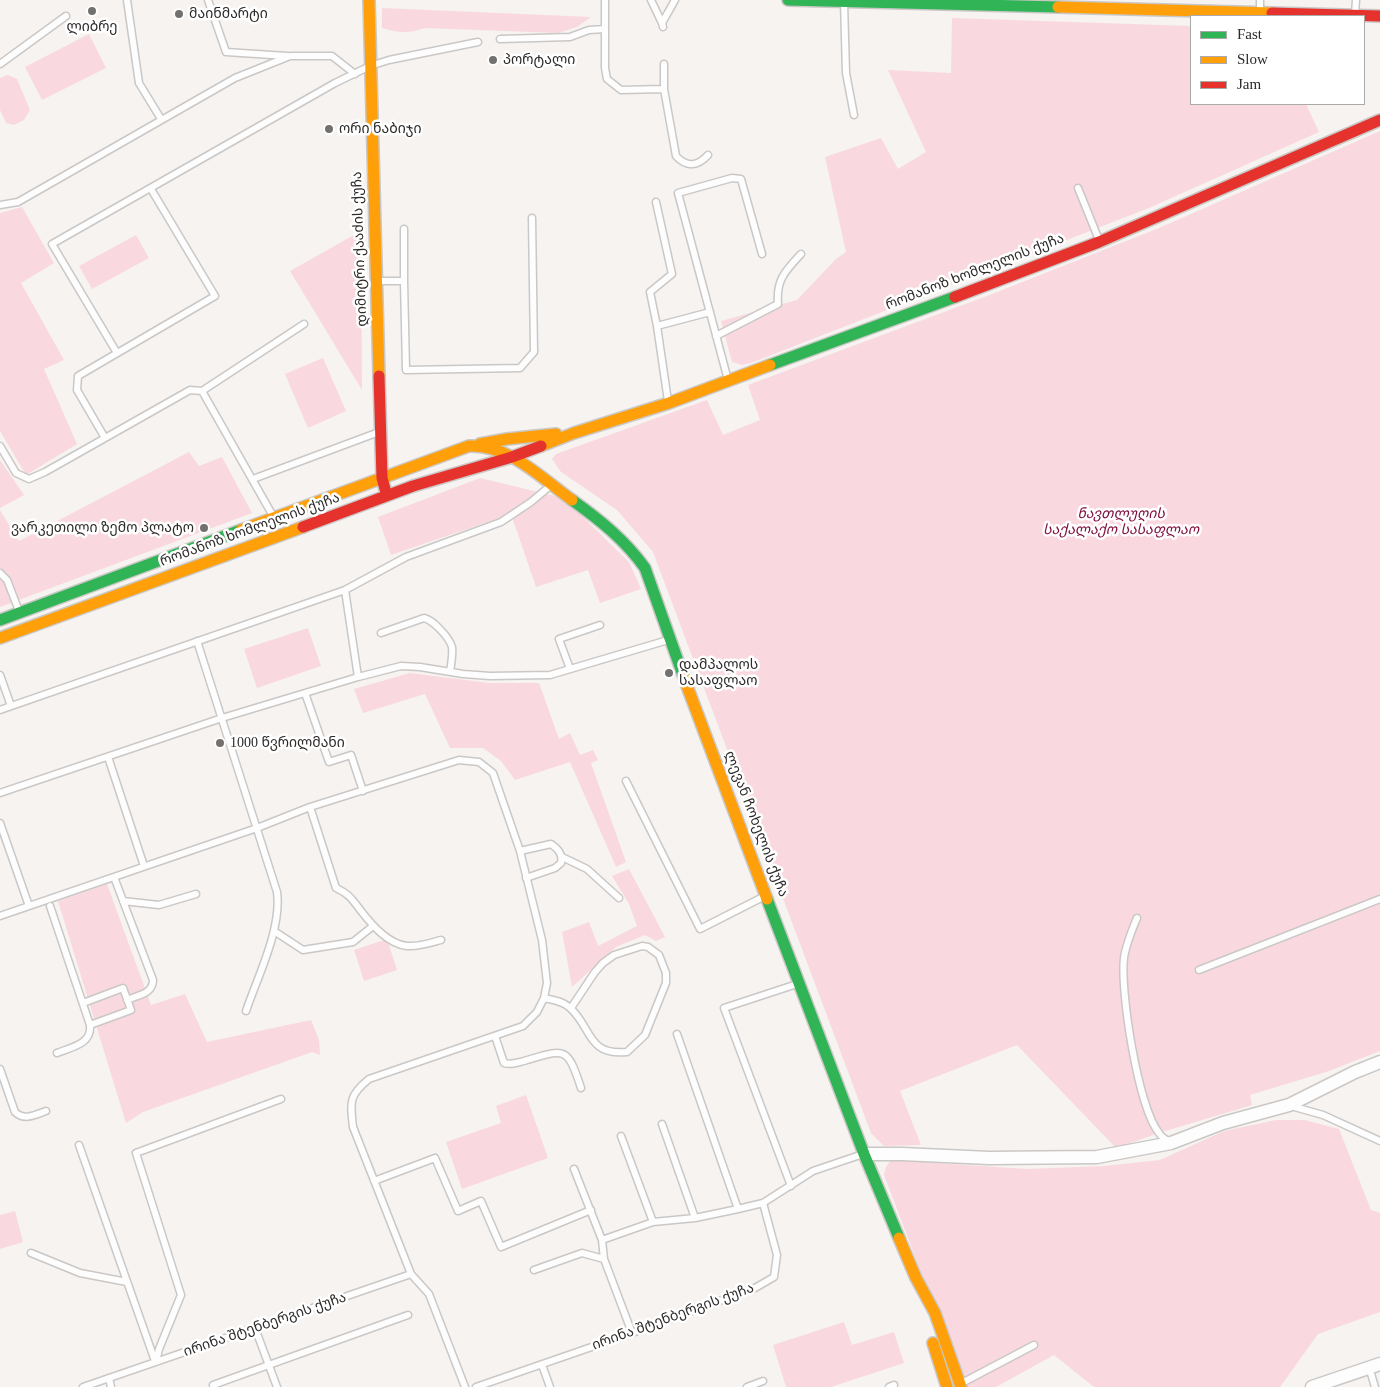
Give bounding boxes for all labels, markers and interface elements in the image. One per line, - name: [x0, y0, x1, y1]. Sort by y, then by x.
- marker: ლიბრე: [86, 5, 98, 17]
- place label: მაინმარტი: [189, 6, 268, 22]
- marker: მაინმარტი: [173, 8, 185, 20]
- legend: [1190, 15, 1365, 105]
- place label: ლიბრე: [66, 19, 118, 35]
- text: Fast: [1237, 26, 1262, 42]
- text: Slow: [1237, 51, 1268, 67]
- place label: პორტალი: [503, 52, 575, 68]
- marker: პორტალი: [487, 54, 499, 66]
- text: Jam: [1237, 76, 1261, 92]
- place label: ორი ნაბიჯი: [339, 121, 422, 137]
- marker: ორი ნაბიჯი: [323, 123, 335, 135]
- street label: დიმიტრი ქააძის ქუჩა: [349, 171, 371, 327]
- street label: რომანოზ ხომლელის ქუჩა: [883, 230, 1067, 314]
- street label: რომანოზ ხომლელის ქუჩა: [158, 490, 342, 570]
- park label: ნავთლუღის საქალაქო სასაფლაო: [1043, 506, 1199, 538]
- place label: ვარკეთილი ზემო პლატო: [11, 520, 194, 536]
- marker: ვარკეთილი ზემო პლატო: [198, 522, 210, 534]
- place label: დამპალოს სასაფლაო: [679, 657, 758, 690]
- marker: დამპალოს სასაფლაო: [663, 667, 675, 679]
- place label: 1000 წვრილმანი: [230, 735, 345, 751]
- marker: 1000 წვრილმანი: [214, 737, 226, 749]
- street label: ლევან ჩოხელის ქუჩა: [720, 749, 792, 899]
- street label: ირინა შტენბერგის ქუჩა: [590, 1280, 756, 1354]
- street label: ირინა შტენბერგის ქუჩა: [181, 1289, 349, 1361]

